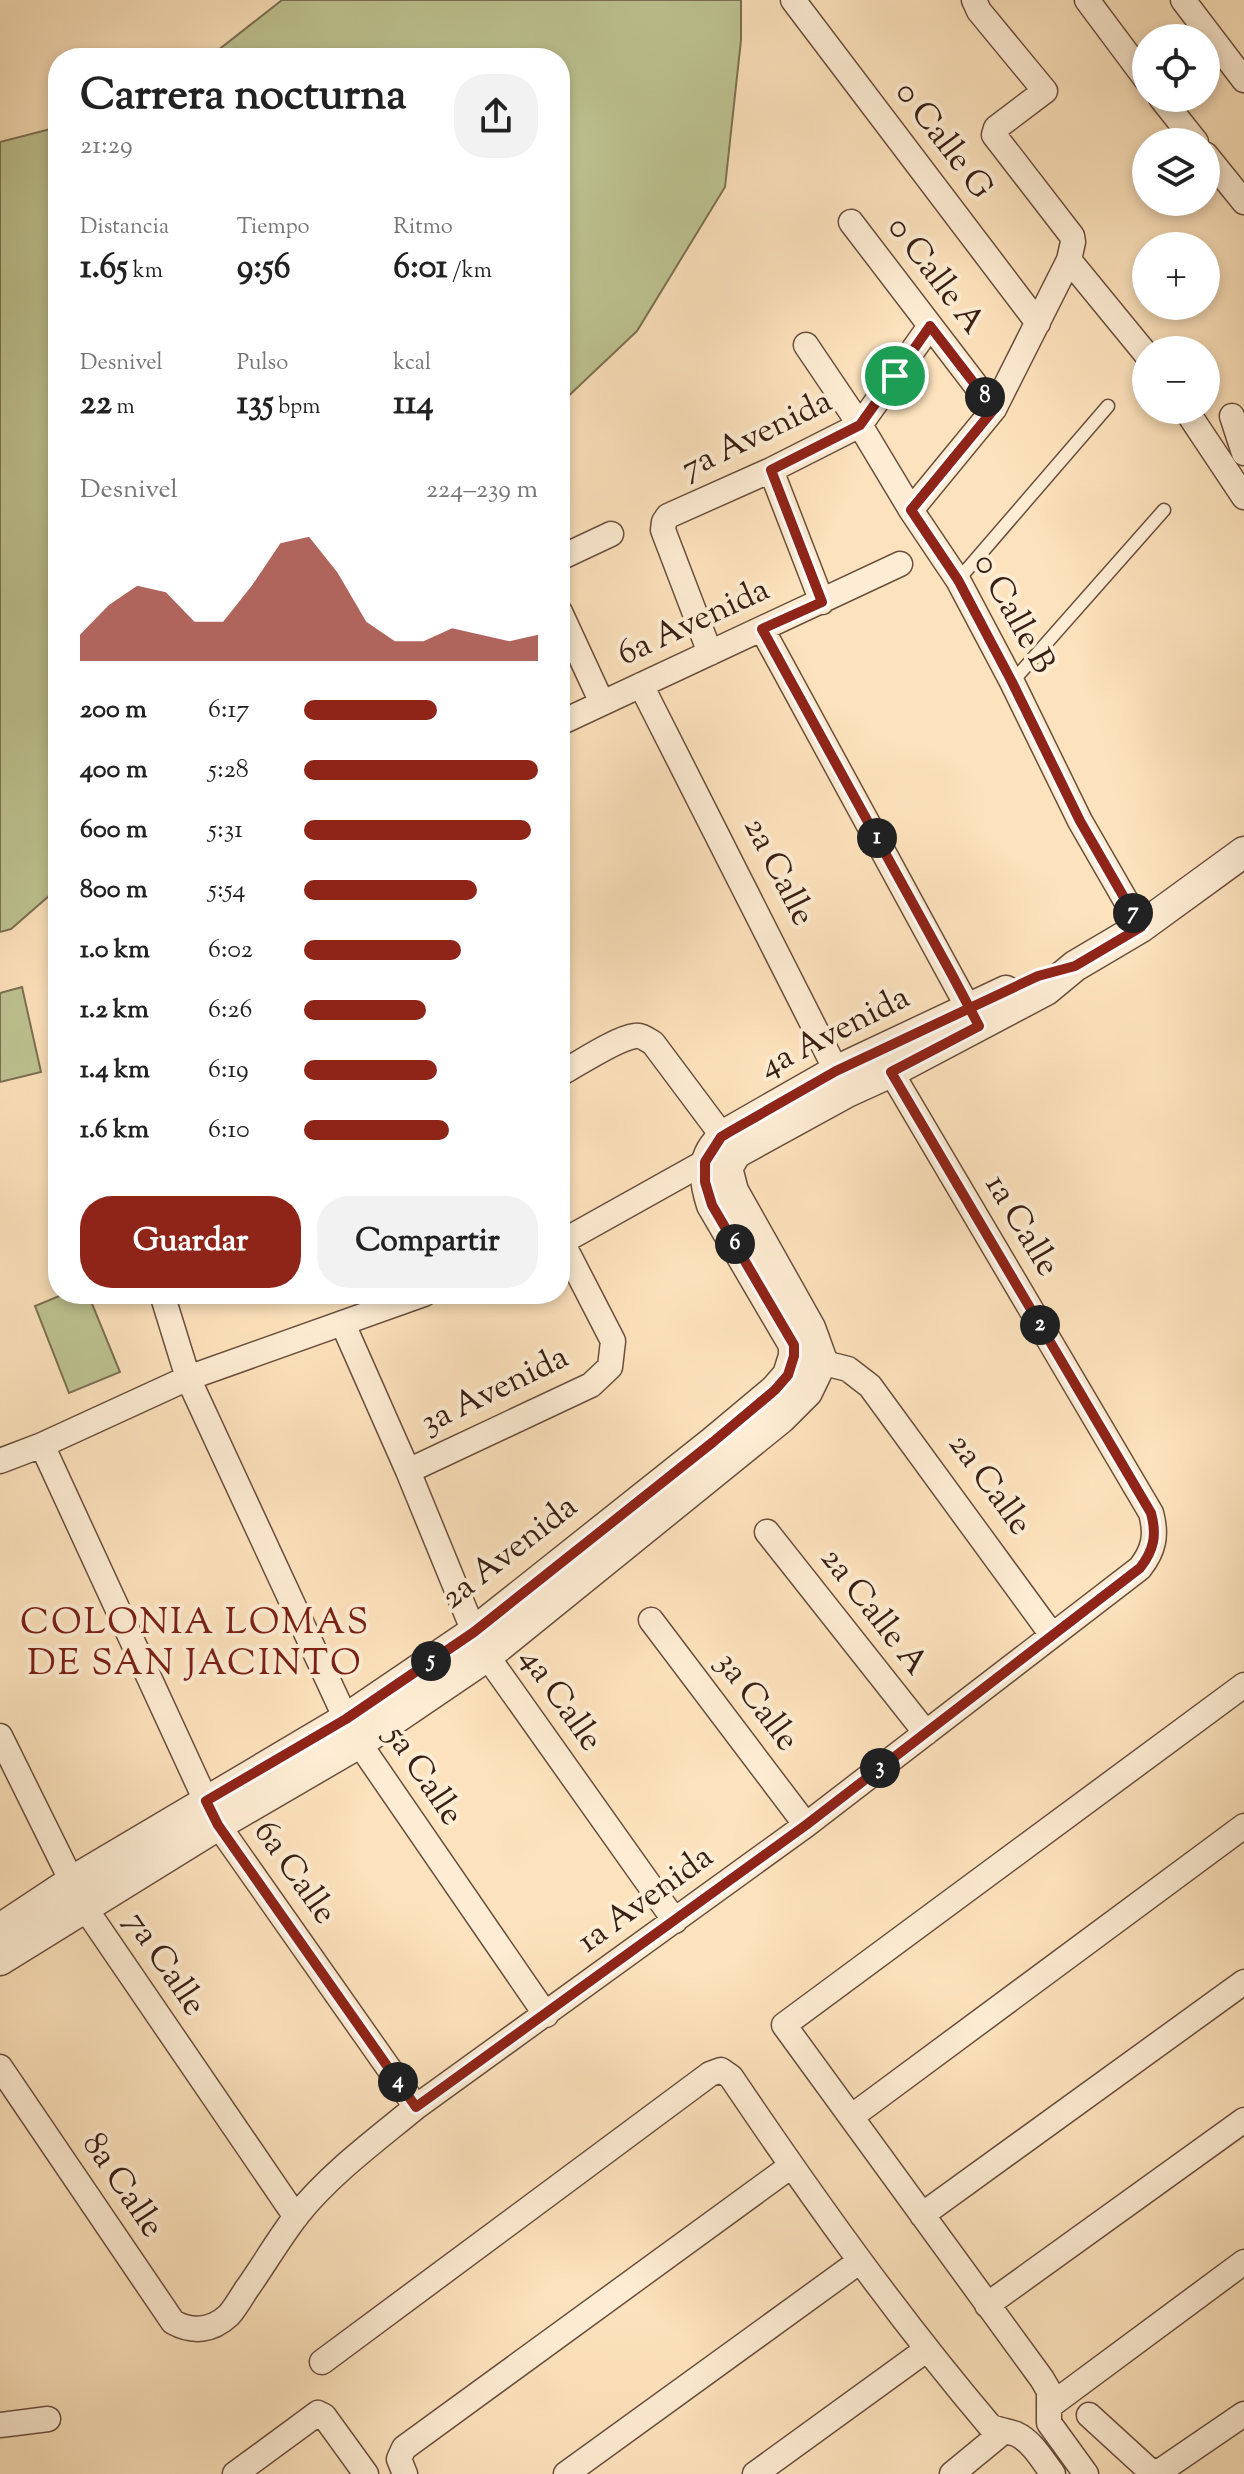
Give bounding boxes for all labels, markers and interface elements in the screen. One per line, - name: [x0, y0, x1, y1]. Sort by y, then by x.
- map controls: [1132, 24, 1220, 424]
- button: locate: [1132, 24, 1220, 112]
- text: Carrera nocturna: [80, 66, 407, 129]
- street label: 0 Calle G: [882, 71, 1004, 211]
- button: share: [454, 74, 538, 158]
- text: 21:29: [80, 128, 133, 165]
- button: layers: [1132, 128, 1220, 216]
- street label: 0 Calle A: [874, 206, 996, 346]
- text: Distancia: [80, 212, 169, 244]
- text: Tiempo: [237, 212, 310, 244]
- text: Ritmo: [393, 212, 453, 244]
- button: +: [1132, 232, 1220, 320]
- text: 1.65: [80, 244, 128, 293]
- text: 9:56: [237, 244, 291, 293]
- text: 6:01: [393, 244, 448, 293]
- text: km: [128, 256, 163, 288]
- text: /km: [448, 256, 492, 288]
- button: −: [1132, 336, 1220, 424]
- pin: [861, 342, 929, 410]
- text: Desnivel: [80, 348, 163, 380]
- text: Pulso: [237, 348, 288, 380]
- text: kcal: [393, 348, 431, 380]
- icon: arrive: [873, 354, 917, 398]
- pin: 8: [965, 377, 1005, 417]
- street label: 7a Avenida: [673, 378, 841, 494]
- text: 22: [80, 380, 112, 429]
- text: 135: [237, 380, 274, 429]
- text: 114: [393, 380, 434, 429]
- text: 8: [979, 381, 991, 413]
- text: m: [112, 392, 135, 424]
- text: bpm: [274, 392, 321, 424]
- text: Desnivel: [80, 472, 178, 509]
- text: 224–239 m: [426, 472, 538, 509]
- street label: 0 Calle B: [960, 545, 1066, 683]
- street label: 6a Avenida: [610, 566, 778, 680]
- text: 200 m: [80, 692, 147, 729]
- text: 6:17: [208, 692, 249, 729]
- text: 400 m: [80, 752, 147, 789]
- text: 5:28: [208, 752, 249, 789]
- street label: 2a Calle: [730, 809, 826, 935]
- text: 600 m: [80, 812, 147, 849]
- text: 5:31: [208, 812, 243, 849]
- pin: 1: [857, 818, 897, 858]
- text: 1: [873, 822, 881, 854]
- text: 800 m: [80, 872, 148, 909]
- text: 5:54: [208, 872, 246, 909]
- pin: 7: [1113, 893, 1153, 933]
- text: 7: [1127, 897, 1139, 929]
- text: 1.0 km: [80, 932, 150, 969]
- text: 6:02: [208, 932, 253, 969]
- street label: 4a Avenida: [751, 974, 919, 1092]
- text: 1.2 km: [80, 992, 149, 1029]
- text: 6:26: [208, 992, 253, 1029]
- text: 1.4 km: [80, 1052, 150, 1089]
- text: 6:19: [208, 1052, 249, 1089]
- text: 1.6 km: [80, 1112, 149, 1149]
- text: 6:10: [208, 1112, 250, 1149]
- street label: 1a Calle: [971, 1166, 1071, 1286]
- button: Guardar: [80, 1196, 301, 1288]
- button: Compartir: [317, 1196, 538, 1288]
- pin: 6: [715, 1224, 755, 1264]
- text: 6: [730, 1228, 740, 1260]
- pin: 2: [1020, 1305, 1060, 1345]
- text: 2: [1035, 1309, 1045, 1341]
- street label: 3a Avenida: [413, 1334, 577, 1448]
- street label: 2a Calle: [935, 1424, 1043, 1546]
- street label: 2a Avenida: [431, 1484, 589, 1622]
- street label: 2a Calle A: [807, 1538, 939, 1686]
- district label: COLONIA LOMAS DE SAN JACINTO: [20, 1598, 370, 1691]
- street label: 4a Calle: [506, 1638, 614, 1762]
- pin: 5: [411, 1641, 451, 1681]
- street label: 3a Calle: [702, 1642, 810, 1762]
- text: 5: [427, 1645, 435, 1677]
- street label: 5a Calle: [370, 1714, 475, 1836]
- pin: 3: [860, 1748, 900, 1788]
- text: 3: [876, 1752, 884, 1784]
- street label: 6a Calle: [240, 1811, 348, 1935]
- street label: 1a Avenida: [568, 1834, 724, 1966]
- street label: 7a Calle: [111, 1902, 217, 2026]
- pin: 4: [378, 2062, 418, 2102]
- text: 4: [392, 2066, 404, 2098]
- street label: 8a Calle: [69, 2124, 175, 2248]

